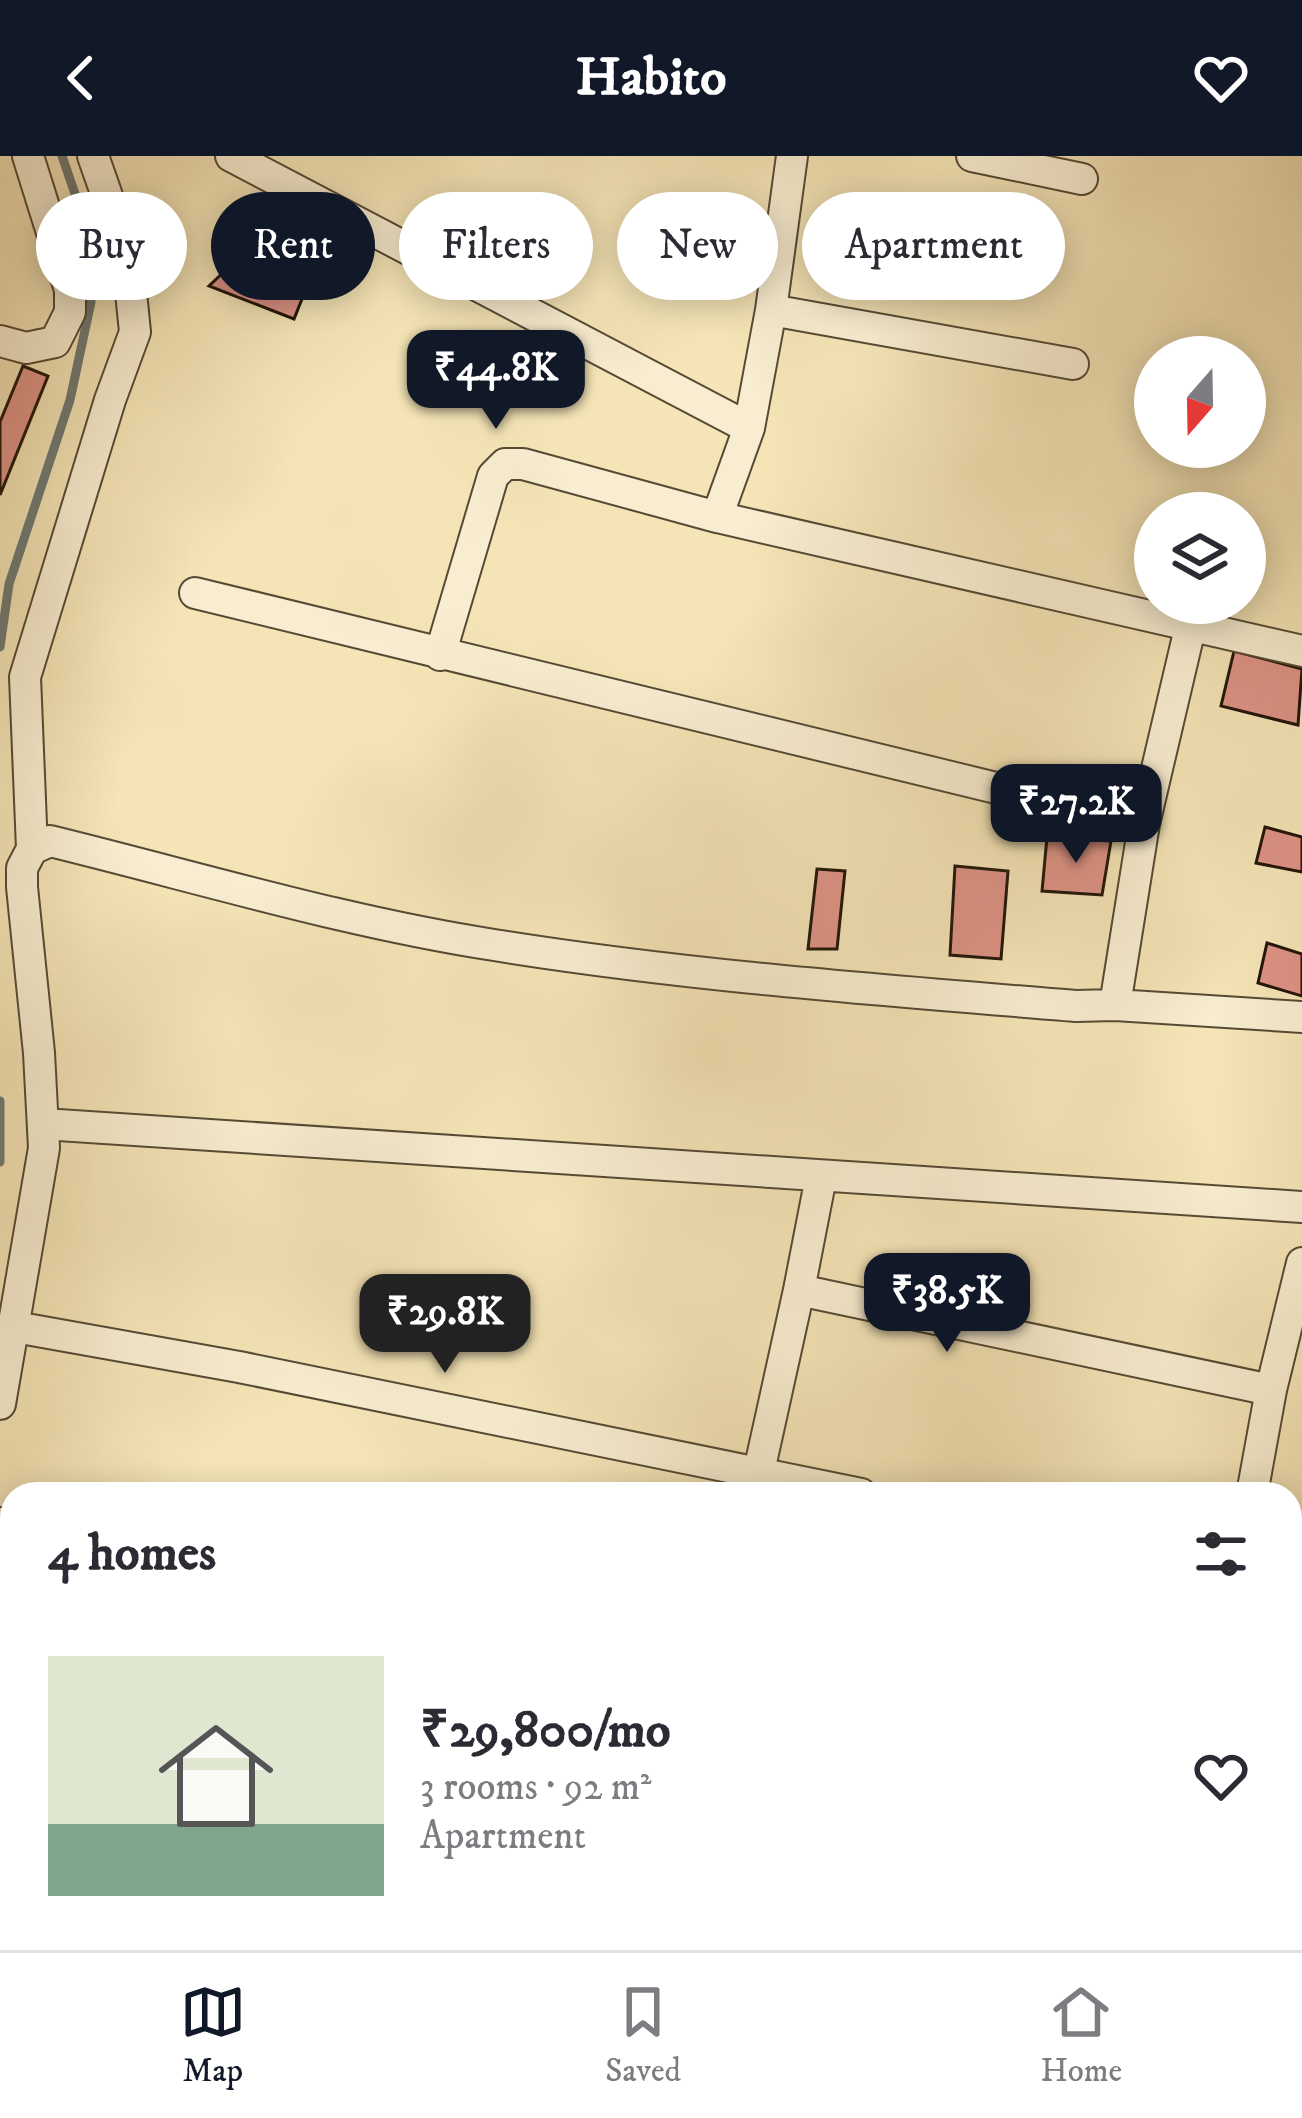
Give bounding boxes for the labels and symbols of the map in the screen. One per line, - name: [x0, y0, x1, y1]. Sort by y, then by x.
- pin: ₹44.8K: [398, 330, 594, 432]
- north arrow: [1134, 336, 1266, 468]
- pin: ₹27.2K: [978, 764, 1174, 866]
- pin: ₹38.5K: [849, 1253, 1045, 1355]
- pin: ₹29.8K: [347, 1274, 543, 1376]

